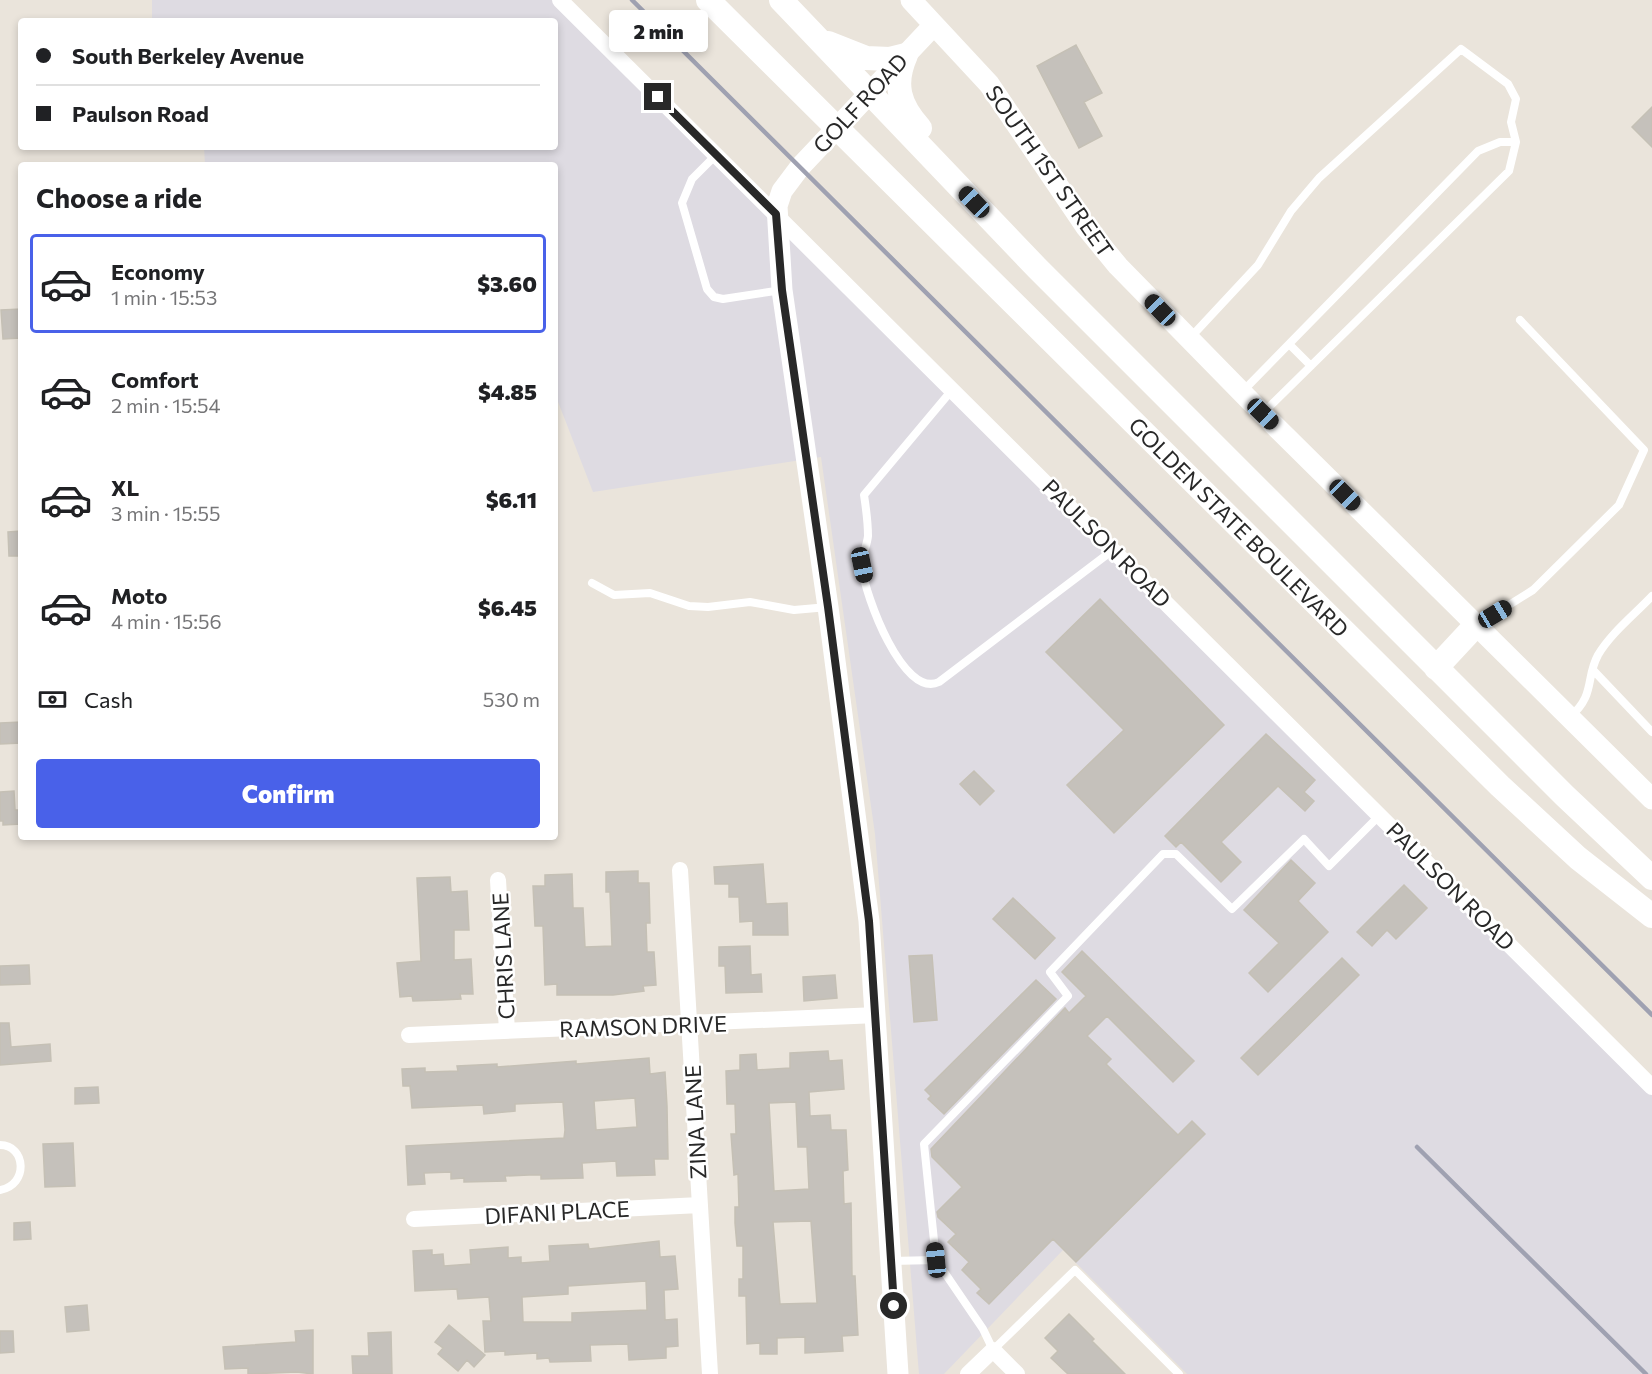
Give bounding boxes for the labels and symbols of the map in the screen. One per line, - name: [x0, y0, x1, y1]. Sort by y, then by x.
- callout: 2 min: [608, 10, 708, 52]
- street label: GOLF ROAD: [807, 47, 913, 159]
- street label: SOUTH 1ST STREET: [980, 80, 1120, 262]
- route end: [644, 83, 671, 110]
- car: [955, 183, 993, 221]
- car: [1141, 291, 1179, 329]
- car: [1244, 395, 1282, 433]
- street label: GOLDEN STATE BOULEVARD: [1123, 411, 1355, 643]
- street label: PAULSON ROAD: [1037, 473, 1177, 613]
- car: [1326, 476, 1364, 514]
- car: [849, 546, 875, 584]
- car: [1475, 597, 1515, 631]
- street label: PAULSON ROAD: [1381, 816, 1521, 956]
- street label: CHRIS LANE: [486, 892, 520, 1020]
- street label: RAMSON DRIVE: [559, 1010, 727, 1042]
- street label: ZINA LANE: [679, 1064, 711, 1180]
- street label: DIFANI PLACE: [484, 1195, 630, 1229]
- car: [925, 1241, 947, 1279]
- route start: [880, 1292, 907, 1319]

